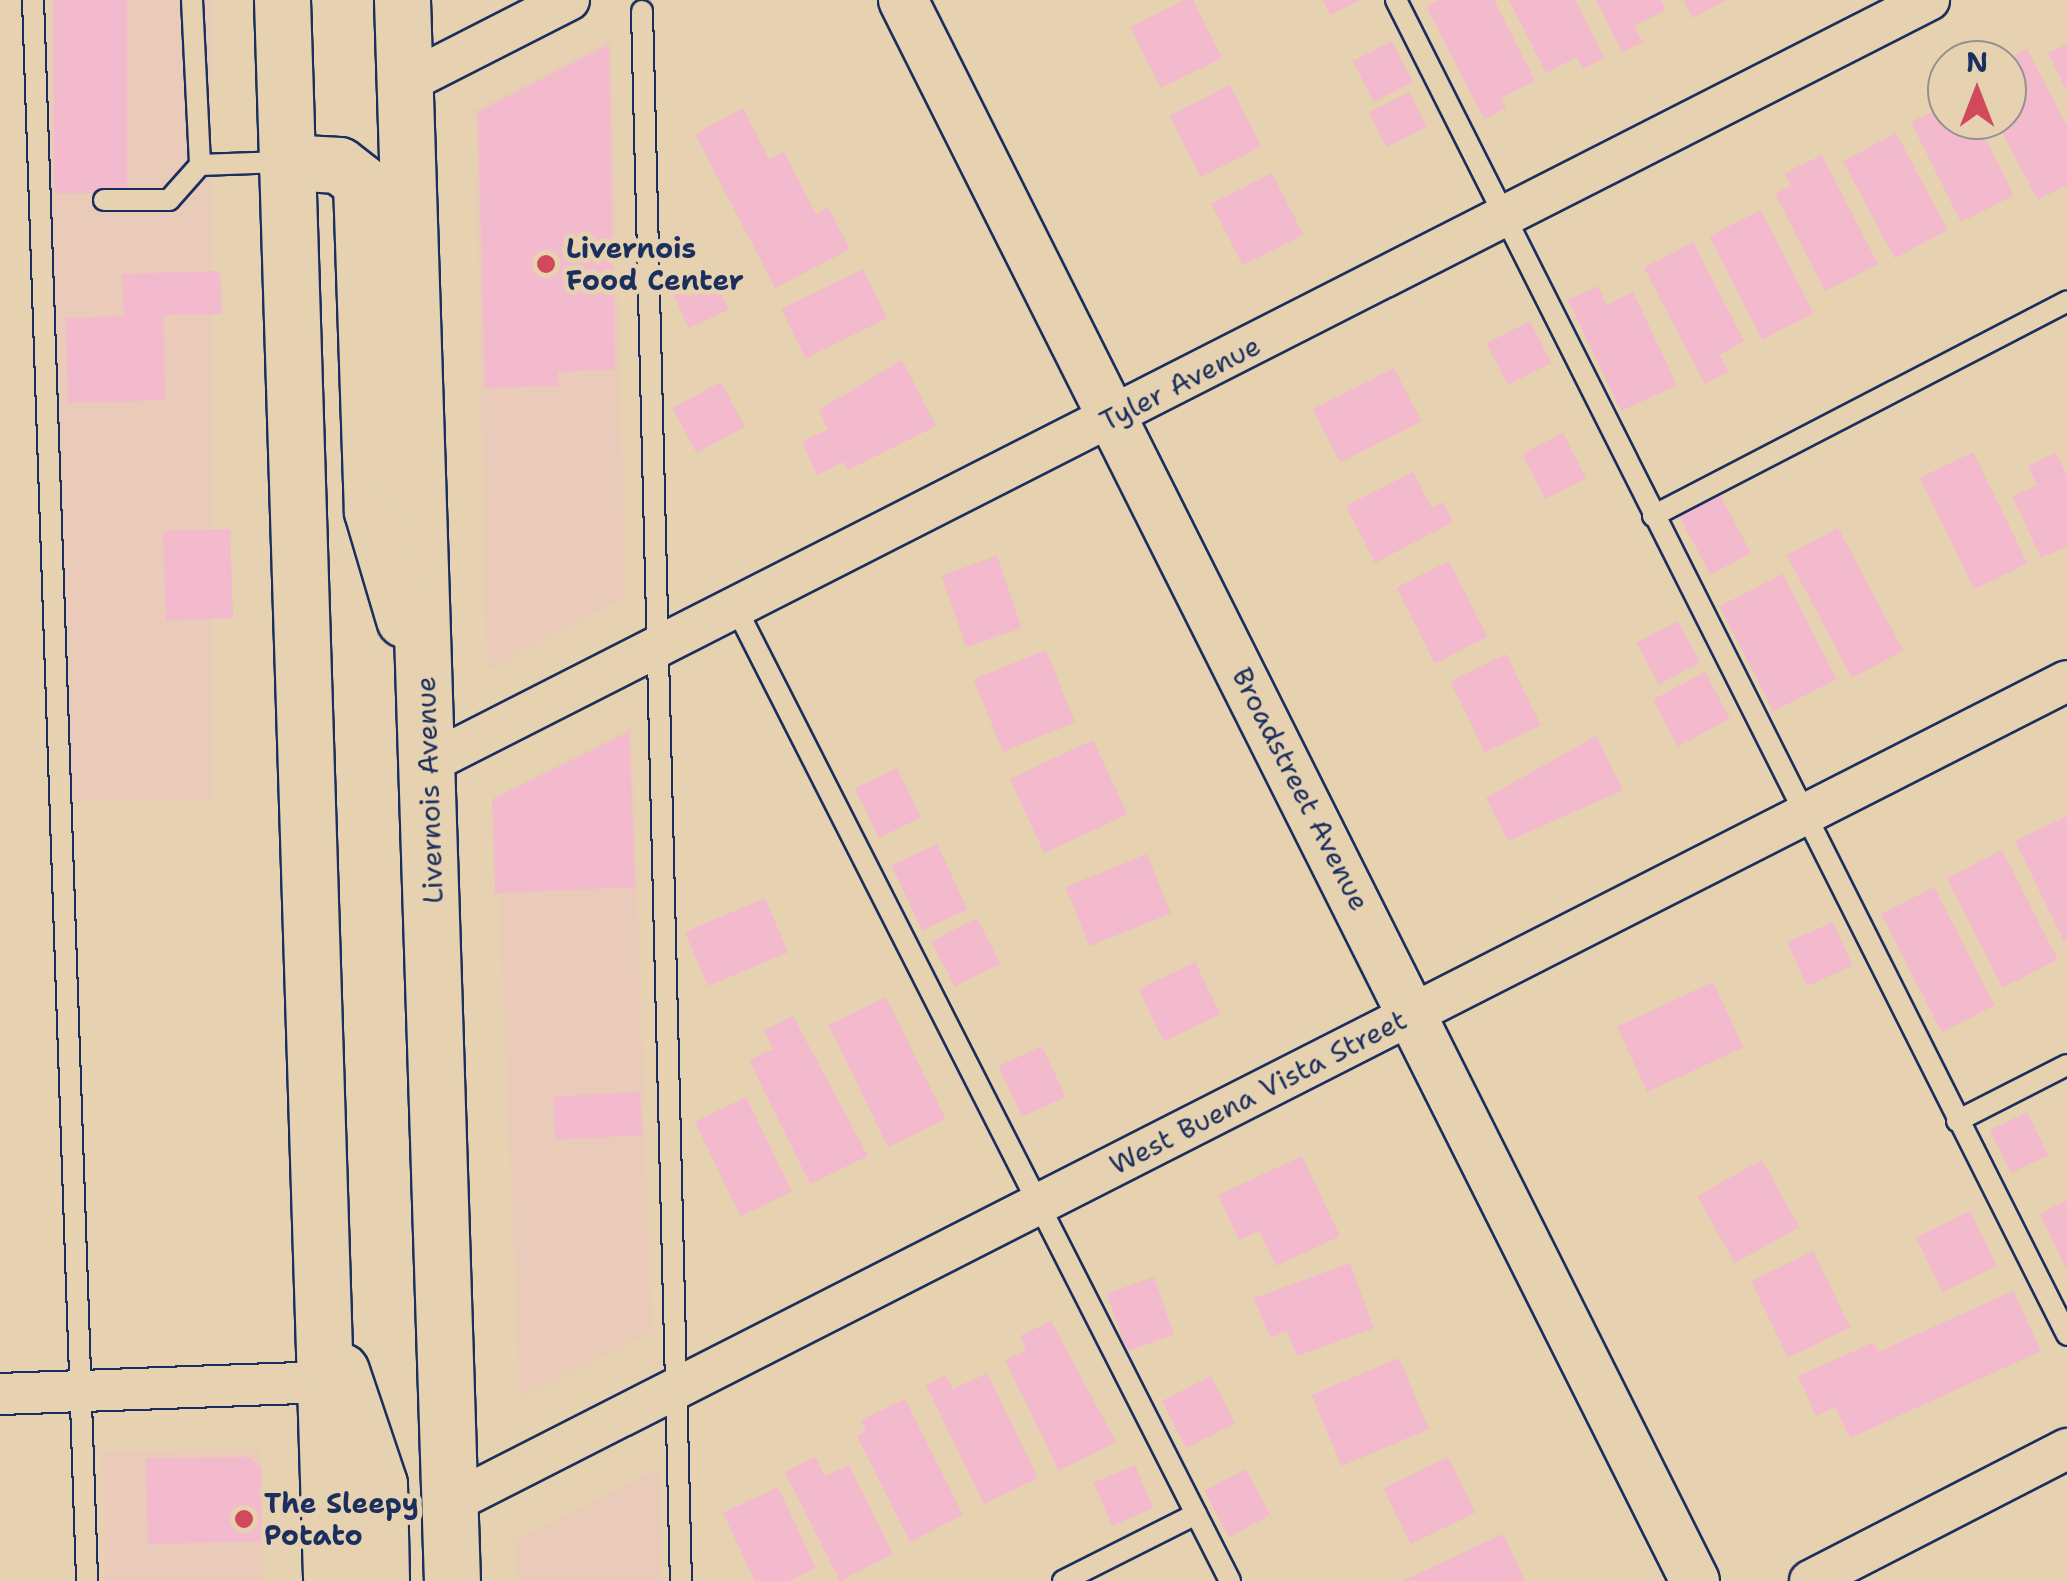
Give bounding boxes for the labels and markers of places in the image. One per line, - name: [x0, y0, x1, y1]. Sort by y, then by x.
- place label: Livernois Food Center: [566, 231, 744, 297]
- marker: Livernois Food Center: [535, 253, 557, 275]
- place label: The Sleepy Potato: [264, 1486, 419, 1552]
- marker: The Sleepy Potato: [233, 1508, 255, 1530]

